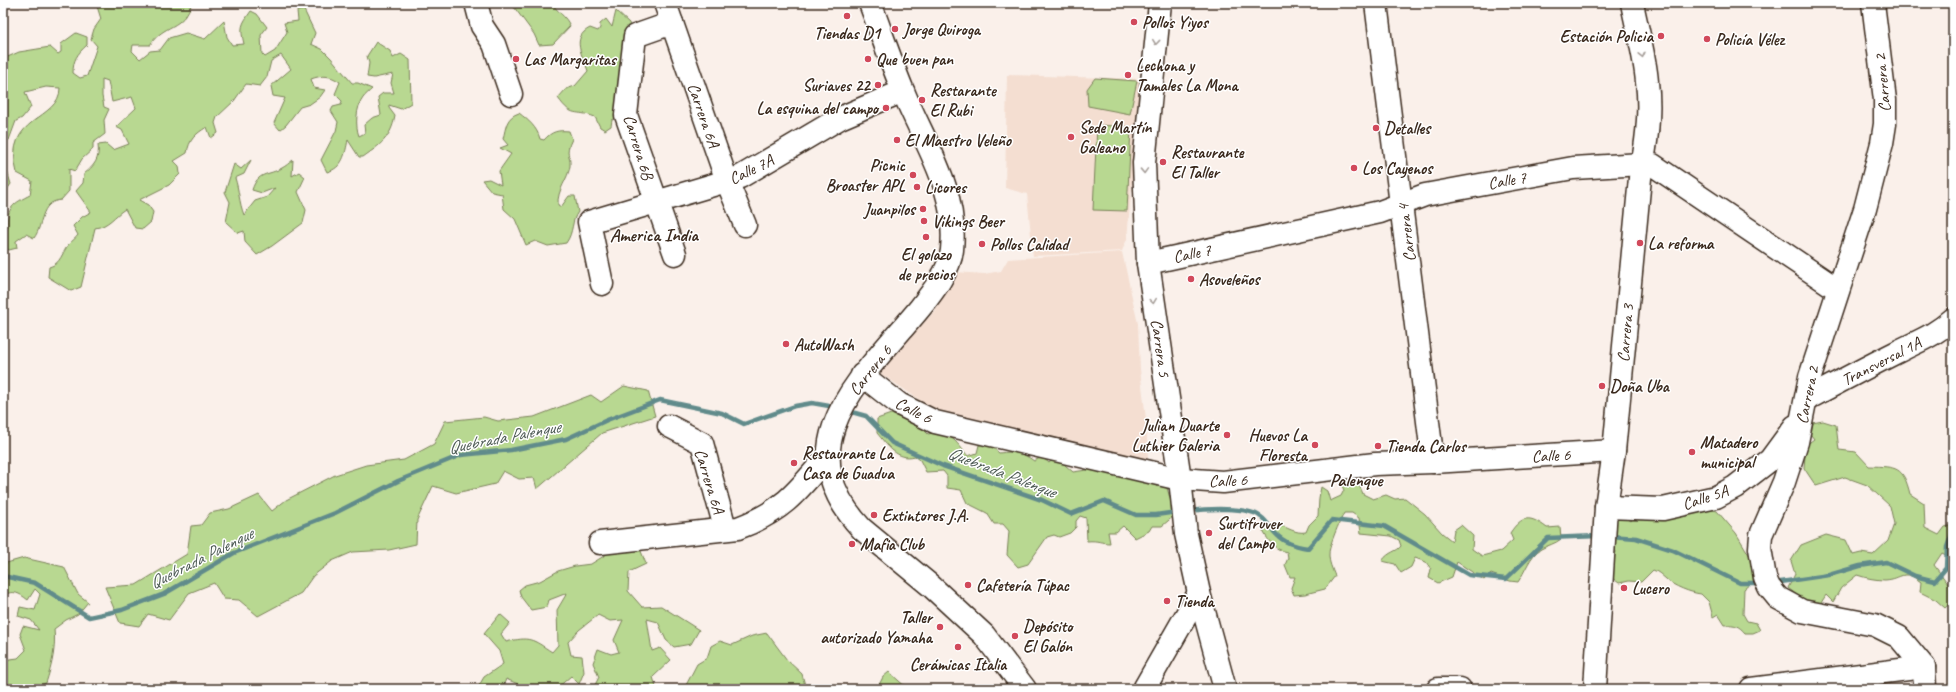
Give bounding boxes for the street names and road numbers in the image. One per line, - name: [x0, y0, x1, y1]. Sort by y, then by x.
- street label: Carrera 2: [1869, 52, 1895, 113]
- street label: Carrera 6A: [683, 80, 725, 151]
- street label: Carrera 6B: [619, 112, 659, 183]
- street label: Calle 7A: [725, 149, 778, 189]
- street label: Calle 7: [1486, 167, 1529, 194]
- street label: Carrera 4: [1392, 201, 1420, 263]
- street label: Calle 7: [1171, 239, 1214, 268]
- street label: Carrera 3: [1613, 302, 1639, 363]
- street label: Carrera 5: [1146, 318, 1175, 380]
- street label: Transversal 1A: [1838, 332, 1926, 390]
- street label: Carrera 6: [844, 340, 897, 400]
- street label: Carrera 2: [1791, 363, 1824, 426]
- street label: Calle 6: [892, 392, 937, 429]
- street label: Calle 6: [1531, 444, 1572, 467]
- street label: Carrera 6A: [690, 446, 730, 517]
- street label: Calle 6: [1208, 469, 1249, 492]
- street label: Calle 5A: [1680, 480, 1732, 515]

